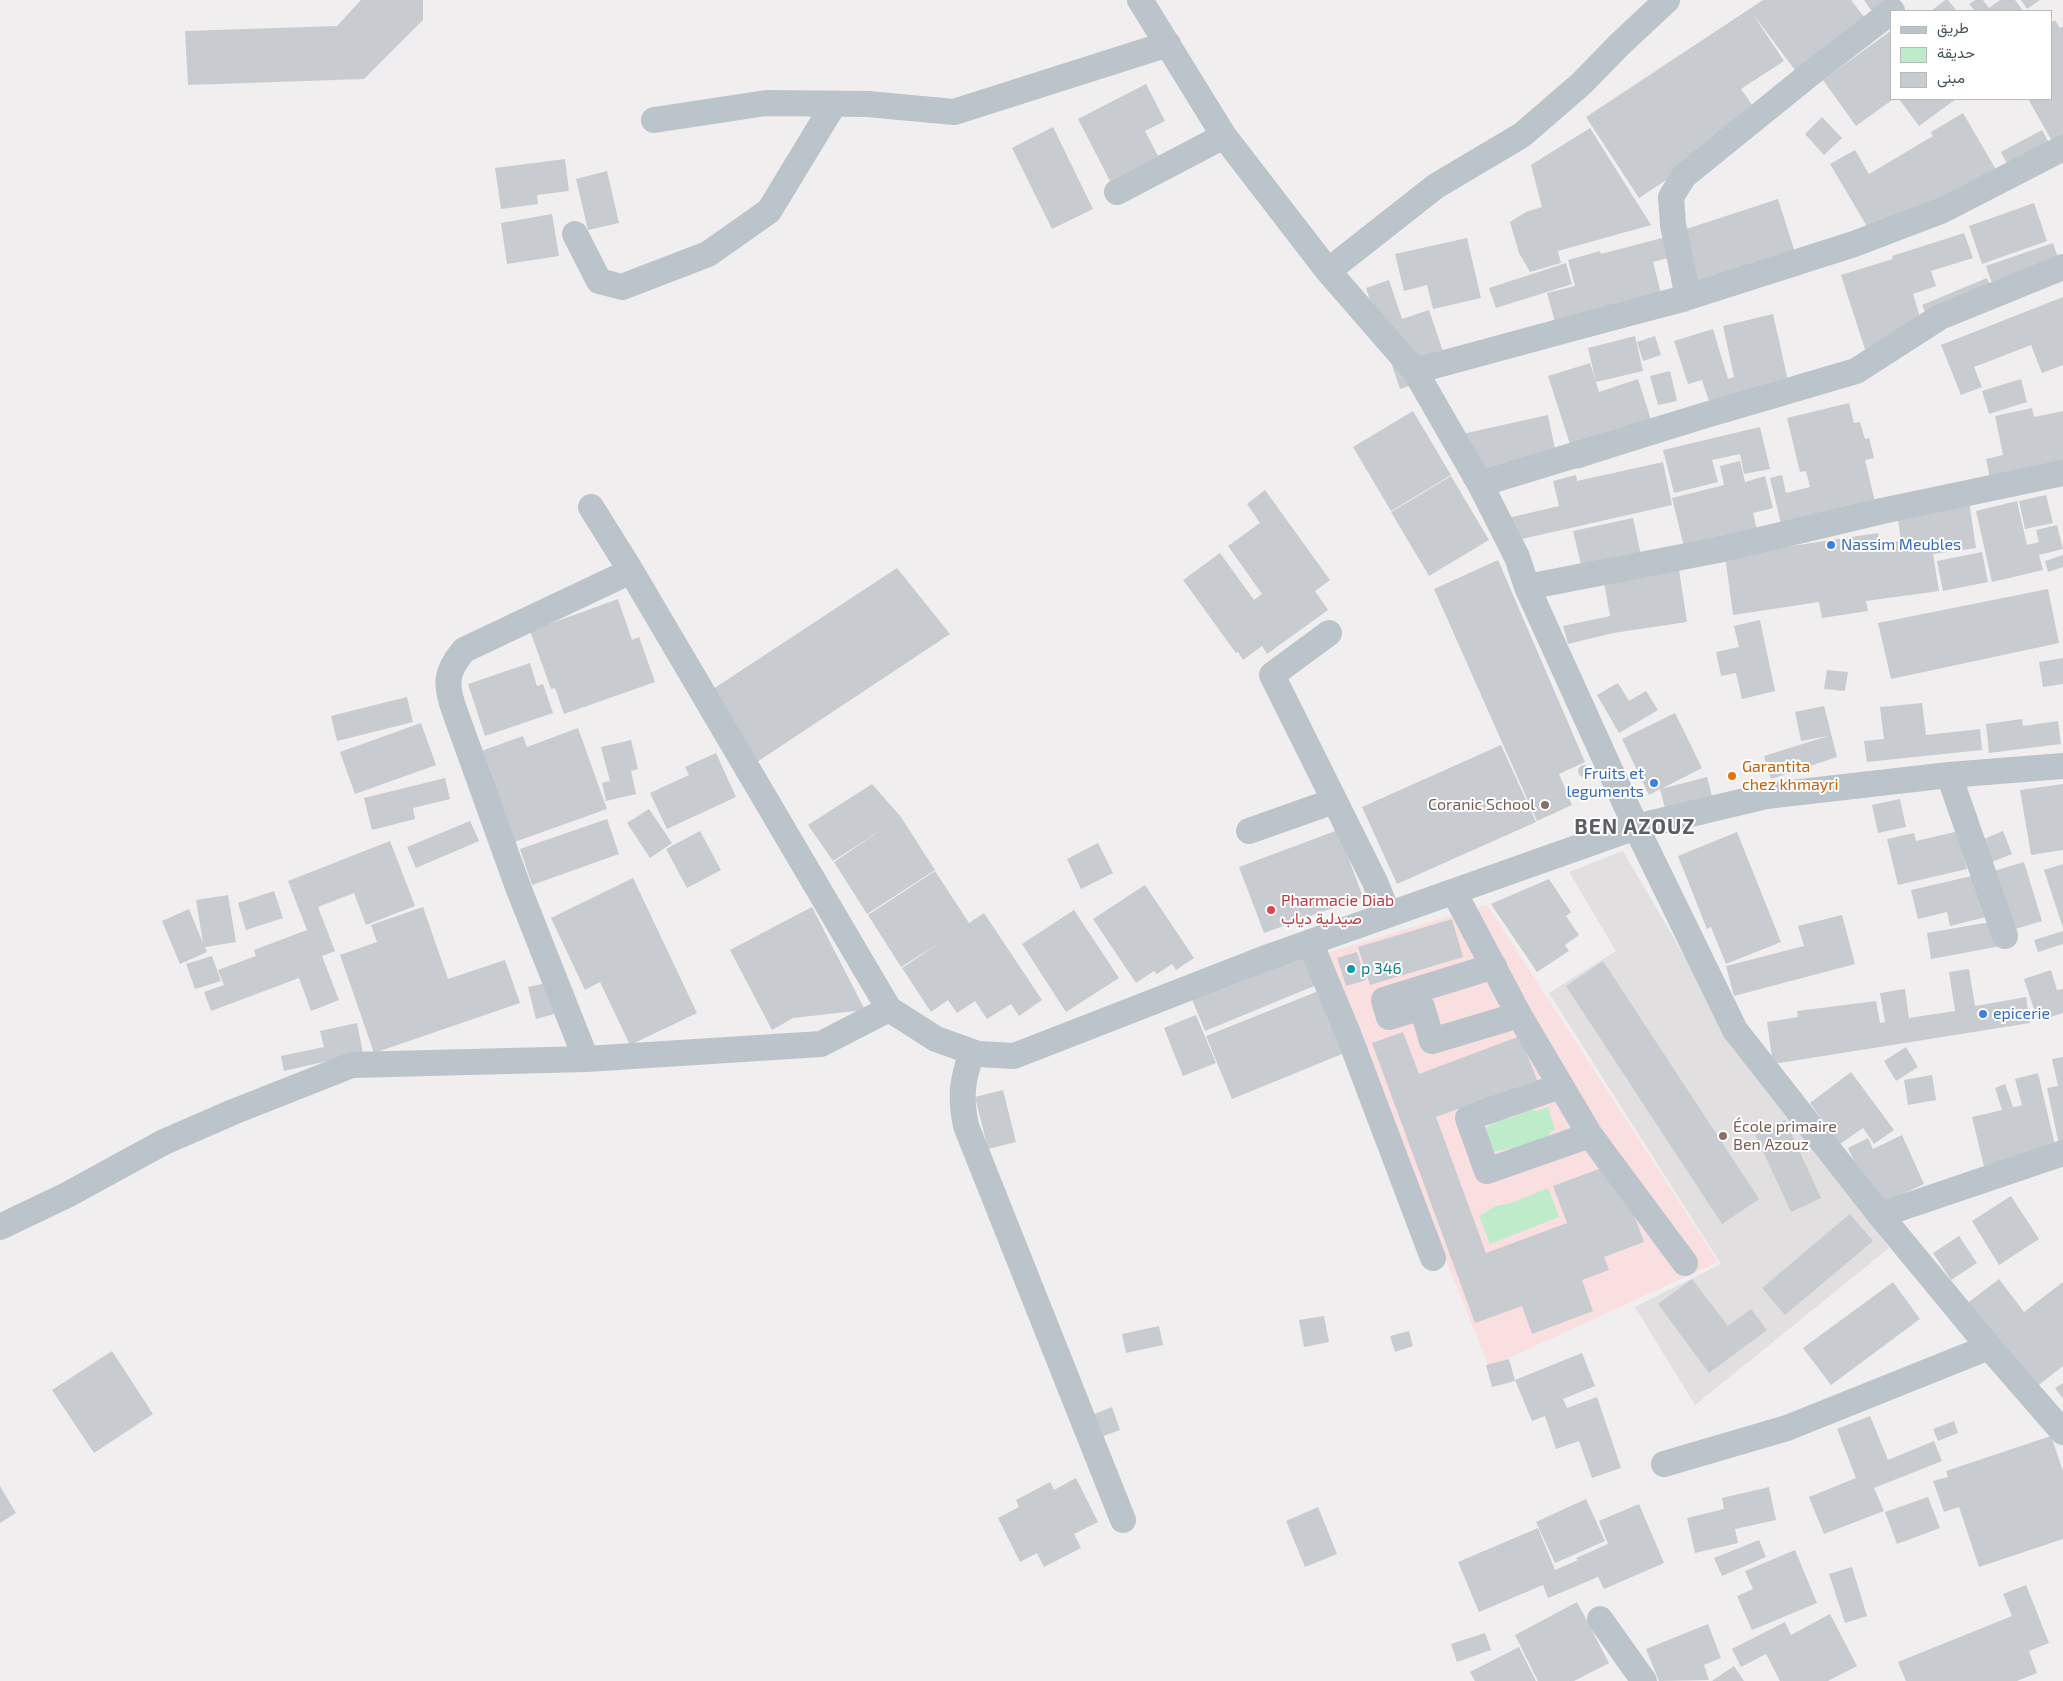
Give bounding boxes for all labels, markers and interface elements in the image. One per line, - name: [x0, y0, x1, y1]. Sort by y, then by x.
- legend: [1890, 10, 2053, 100]
- text: طريق: [1937, 18, 1969, 36]
- text: حديقة: [1937, 43, 1975, 61]
- text: مبنى: [1937, 68, 1965, 86]
- place label: Nassim Meubles: [1841, 535, 1961, 555]
- marker: Nassim Meubles: [1825, 539, 1837, 551]
- place label: Garantita chez khmayri: [1742, 757, 1839, 795]
- place label: Fruits et leguments: [1566, 764, 1644, 802]
- marker: Garantita chez khmayri: [1726, 770, 1738, 782]
- marker: Fruits et leguments: [1648, 777, 1660, 789]
- place label: Coranic School: [1428, 795, 1535, 815]
- marker: Coranic School: [1539, 799, 1551, 811]
- district label: BEN AZOUZ: [1573, 814, 1697, 840]
- place label: Pharmacie Diab صيدلية دياب: [1281, 891, 1394, 929]
- marker: Pharmacie Diab صيدلية دياب: [1265, 904, 1277, 916]
- place label: p 346: [1361, 959, 1402, 979]
- marker: p 346: [1345, 963, 1357, 975]
- place label: epicerie: [1993, 1004, 2050, 1024]
- marker: epicerie: [1977, 1008, 1989, 1020]
- place label: École primaire Ben Azouz: [1733, 1117, 1837, 1155]
- marker: École primaire Ben Azouz: [1717, 1130, 1729, 1142]

